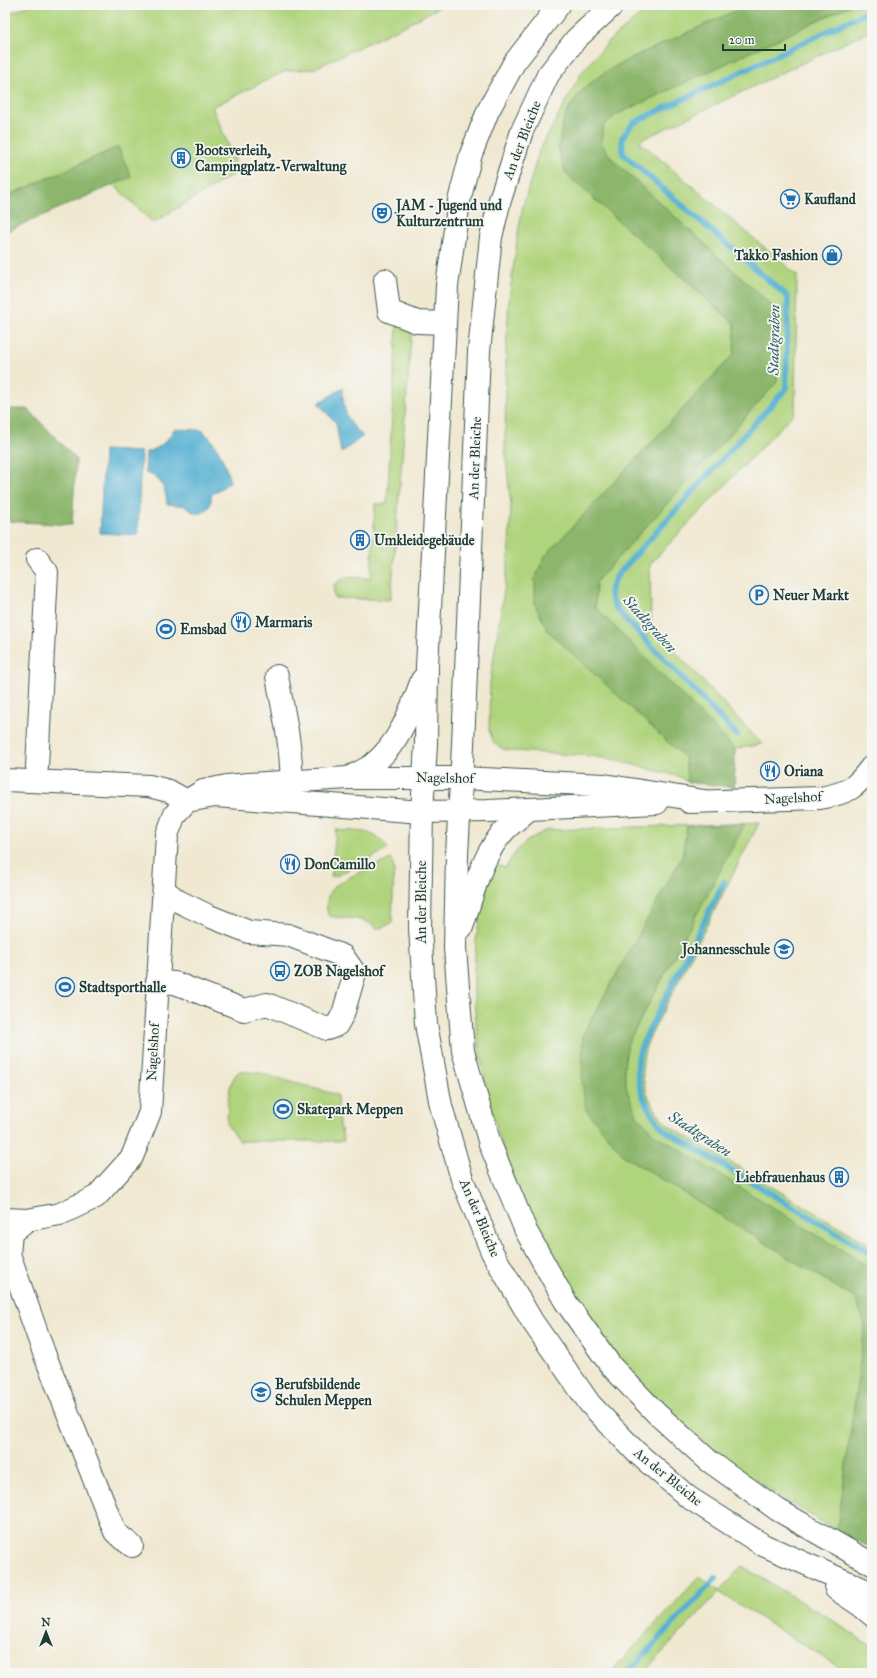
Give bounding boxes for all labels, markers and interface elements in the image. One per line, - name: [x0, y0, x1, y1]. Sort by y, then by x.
- scale bar: [723, 26, 785, 52]
- text: 20 m: [729, 33, 755, 47]
- street label: An der Bleiche: [499, 98, 545, 183]
- place label: Bootsverleih, Campingplatz-Verwaltung: [195, 142, 347, 176]
- building icon: Bootsverleih, Campingplatz-Verwaltung: [170, 147, 192, 169]
- supermarket icon: Kaufland: [779, 188, 801, 210]
- place label: Kaufland: [804, 191, 857, 208]
- place label: JAM - Jugend und Kulturzentrum: [394, 197, 503, 230]
- theatre icon: JAM - Jugend und Kulturzentrum: [371, 202, 393, 224]
- shop icon: Takko Fashion: [821, 244, 843, 266]
- place label: Takko Fashion: [733, 247, 818, 264]
- water label: Stadtgraben: [764, 304, 784, 377]
- street label: An der Bleiche: [465, 416, 485, 501]
- building icon: Umkleidegebäude: [349, 529, 371, 551]
- place label: Umkleidegebäude: [374, 532, 475, 550]
- parking icon: Neuer Markt: [748, 584, 770, 606]
- place label: Neuer Markt: [773, 587, 849, 604]
- water label: Stadtgraben: [619, 591, 681, 656]
- restaurant icon: Marmaris: [230, 611, 252, 633]
- place label: Marmaris: [255, 614, 312, 631]
- sports icon: Emsbad: [155, 618, 177, 640]
- place label: Emsbad: [180, 621, 228, 638]
- restaurant icon: Oriana: [759, 760, 781, 782]
- place label: Oriana: [784, 763, 824, 780]
- street label: Nagelshof: [416, 769, 477, 787]
- street label: Nagelshof: [763, 788, 825, 808]
- restaurant icon: DonCamillo: [279, 853, 301, 875]
- place label: DonCamillo: [304, 856, 376, 873]
- street label: An der Bleiche: [413, 860, 430, 945]
- school or university icon: Johannesschule: [773, 938, 795, 960]
- place label: Johannesschule: [680, 941, 770, 959]
- bus stop icon: ZOB Nagelshof: [269, 960, 291, 982]
- place label: ZOB Nagelshof: [294, 963, 386, 981]
- sports icon: Stadtsporthalle: [54, 976, 76, 998]
- place label: Stadtsporthalle: [79, 979, 167, 997]
- street label: Nagelshof: [143, 1020, 163, 1082]
- sports icon: Skatepark Meppen: [272, 1098, 294, 1120]
- place label: Skatepark Meppen: [297, 1101, 404, 1119]
- water label: Stadtgraben: [665, 1107, 735, 1161]
- building icon: Liebfrauenhaus: [828, 1166, 850, 1188]
- place label: Liebfrauenhaus: [735, 1169, 825, 1186]
- street label: An der Bleiche: [456, 1175, 504, 1260]
- place label: Berufsbildende Schulen Meppen: [275, 1376, 372, 1410]
- school or university icon: Berufsbildende Schulen Meppen: [250, 1381, 272, 1403]
- street label: An der Bleiche: [630, 1444, 706, 1510]
- north arrow: [26, 1612, 66, 1652]
- text: N: [41, 1616, 51, 1629]

